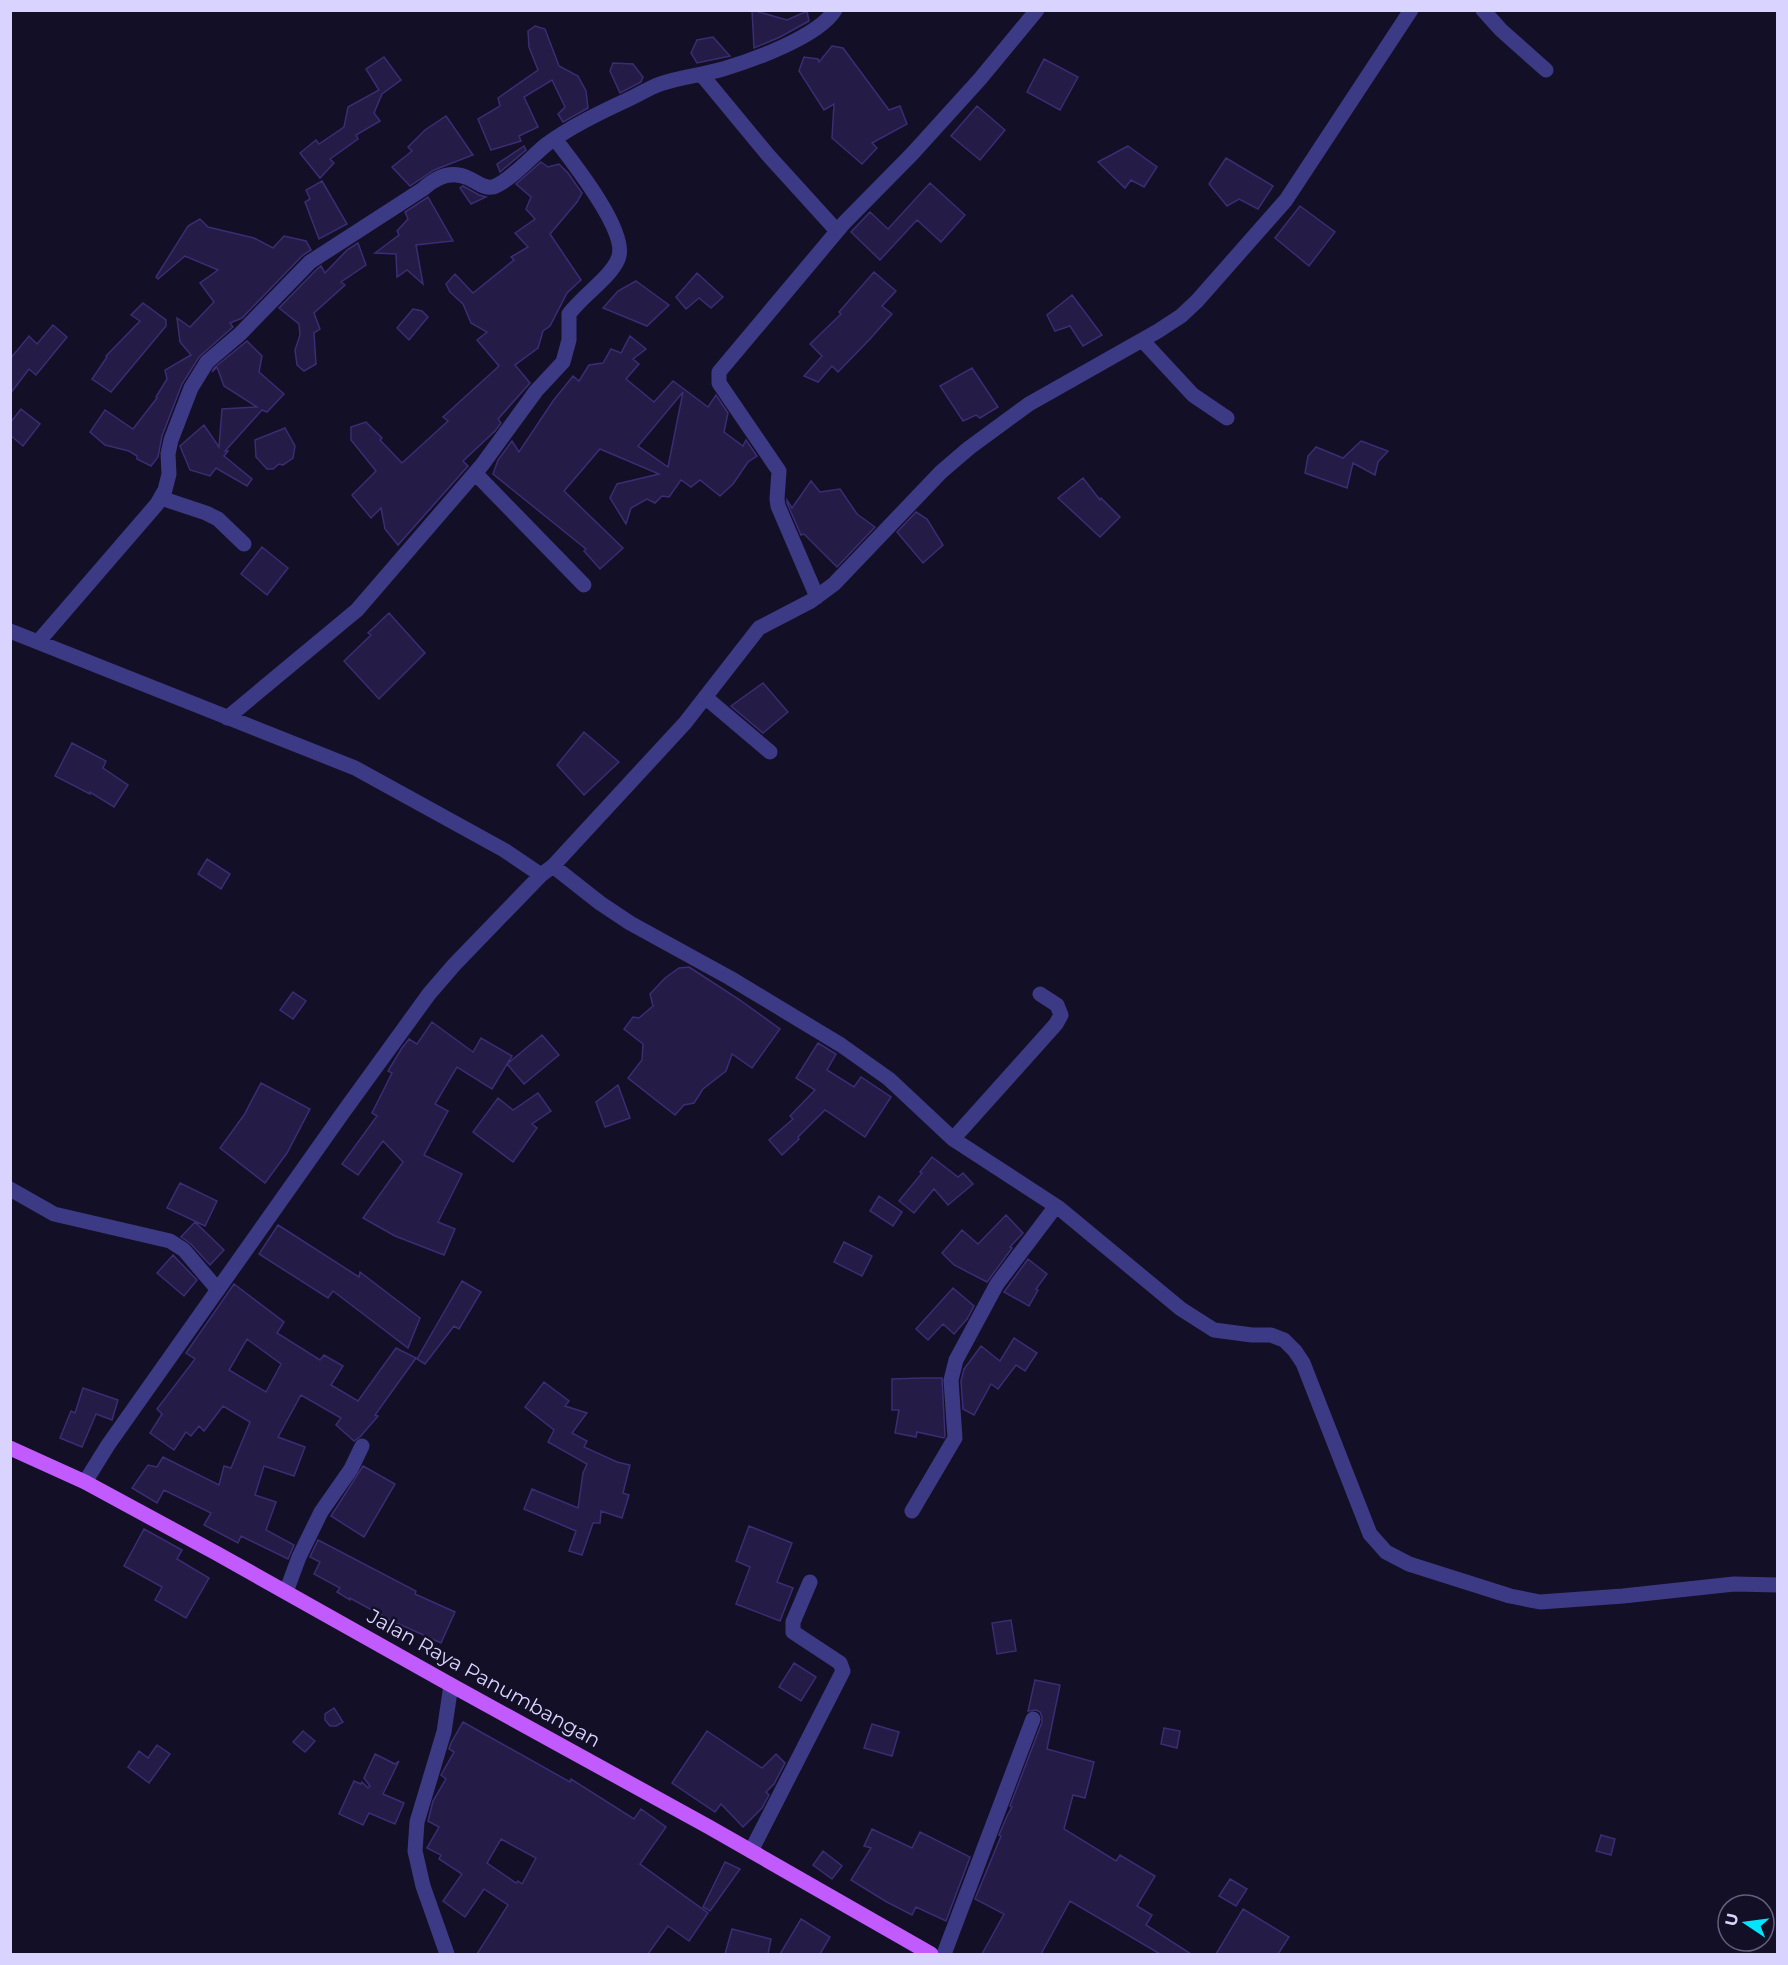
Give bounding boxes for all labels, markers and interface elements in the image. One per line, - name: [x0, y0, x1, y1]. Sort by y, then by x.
- street label: Jalan Raya Panumbangan: [362, 1603, 605, 1752]
- north arrow: [1716, 1893, 1776, 1953]
- text: U: [1721, 1911, 1743, 1928]

